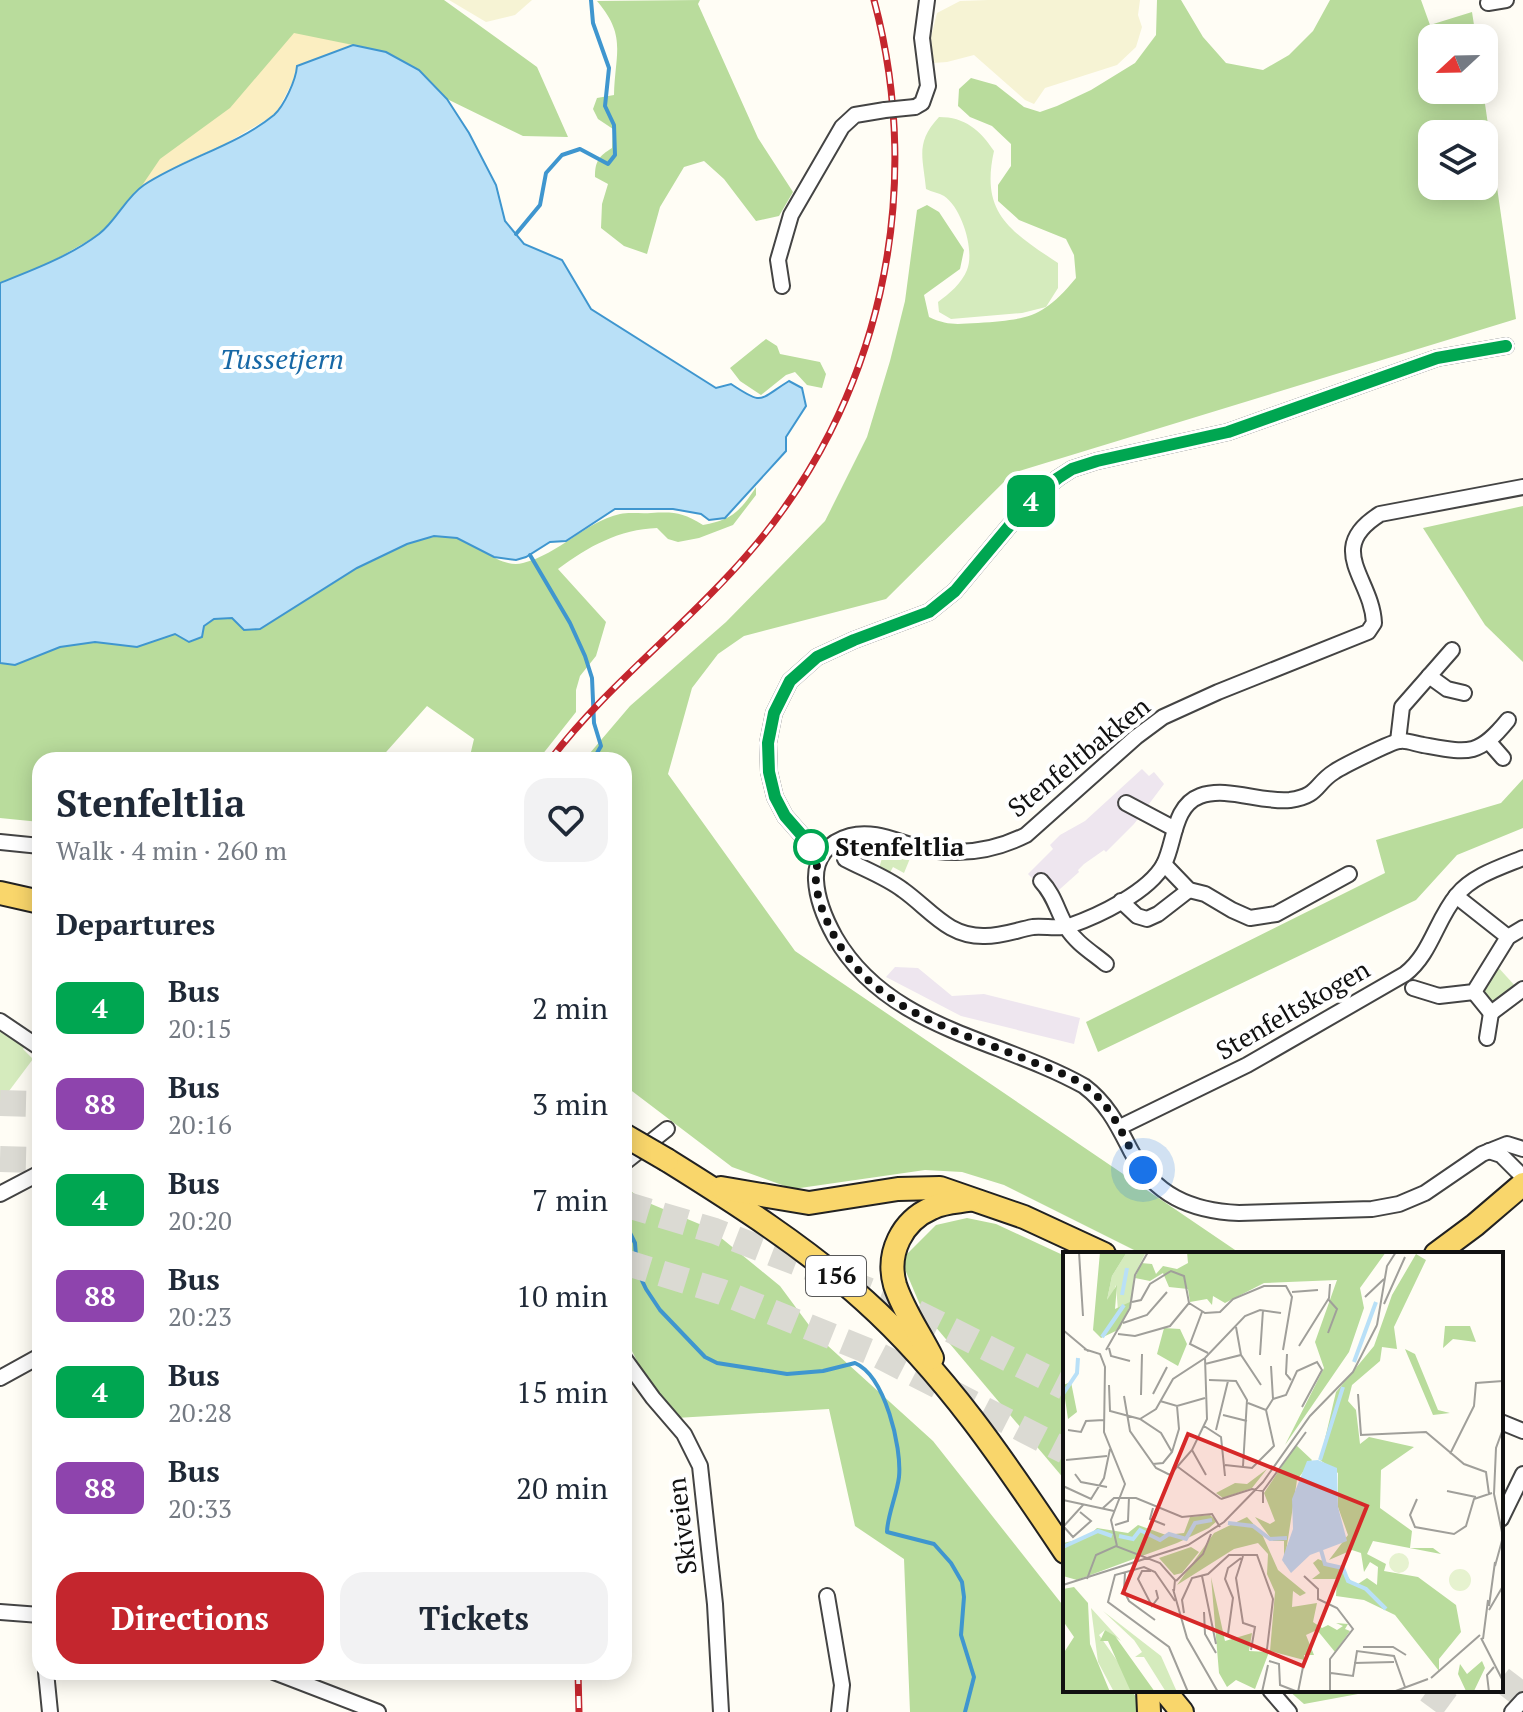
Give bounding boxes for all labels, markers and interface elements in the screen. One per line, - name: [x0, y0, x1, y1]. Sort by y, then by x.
- north arrow: [1418, 24, 1498, 104]
- map controls: [1418, 24, 1498, 200]
- button: layers: [1418, 120, 1498, 200]
- water label: Tussetjern: [220, 340, 344, 377]
- line badge: 4: [1005, 475, 1057, 527]
- text: 4: [1023, 482, 1039, 519]
- street label: Stenfeltbakken: [1000, 688, 1156, 824]
- text: Stenfeltlia: [56, 778, 245, 828]
- button: heart: [524, 778, 608, 862]
- place label: Stenfeltlia: [835, 829, 965, 863]
- marker: Stenfeltlia: [794, 830, 828, 864]
- text: Walk · 4 min · 260 m: [56, 833, 287, 867]
- text: Departures: [56, 904, 215, 944]
- street label: Stenfeltskogen: [1210, 951, 1375, 1067]
- text: Bus: [168, 971, 220, 1011]
- text: 2 min: [532, 988, 608, 1028]
- text: 4: [92, 989, 108, 1026]
- text: 20:15: [168, 1011, 232, 1045]
- text: Bus: [168, 1067, 220, 1107]
- text: 3 min: [532, 1084, 608, 1124]
- text: 88: [84, 1085, 116, 1122]
- text: 20:16: [168, 1107, 232, 1141]
- your location: [1123, 1150, 1163, 1190]
- text: Bus: [168, 1163, 220, 1203]
- text: 7 min: [532, 1180, 608, 1220]
- text: 4: [92, 1181, 108, 1218]
- text: 20:20: [168, 1203, 232, 1237]
- inset map: [1063, 1252, 1503, 1692]
- road number: 156: [806, 1256, 866, 1296]
- text: Bus: [168, 1259, 220, 1299]
- text: 10 min: [516, 1276, 608, 1316]
- text: 88: [84, 1277, 116, 1314]
- text: 20:23: [168, 1299, 232, 1333]
- text: Bus: [168, 1355, 220, 1395]
- text: 15 min: [516, 1372, 608, 1412]
- text: 4: [92, 1373, 108, 1410]
- text: 20:28: [168, 1395, 232, 1429]
- text: Bus: [168, 1451, 220, 1491]
- text: 20 min: [516, 1468, 608, 1508]
- text: 88: [84, 1469, 116, 1506]
- street label: Skiveien: [658, 1476, 704, 1576]
- text: 20:33: [168, 1491, 232, 1525]
- button: Directions: [56, 1572, 324, 1664]
- button: Tickets: [340, 1572, 608, 1664]

